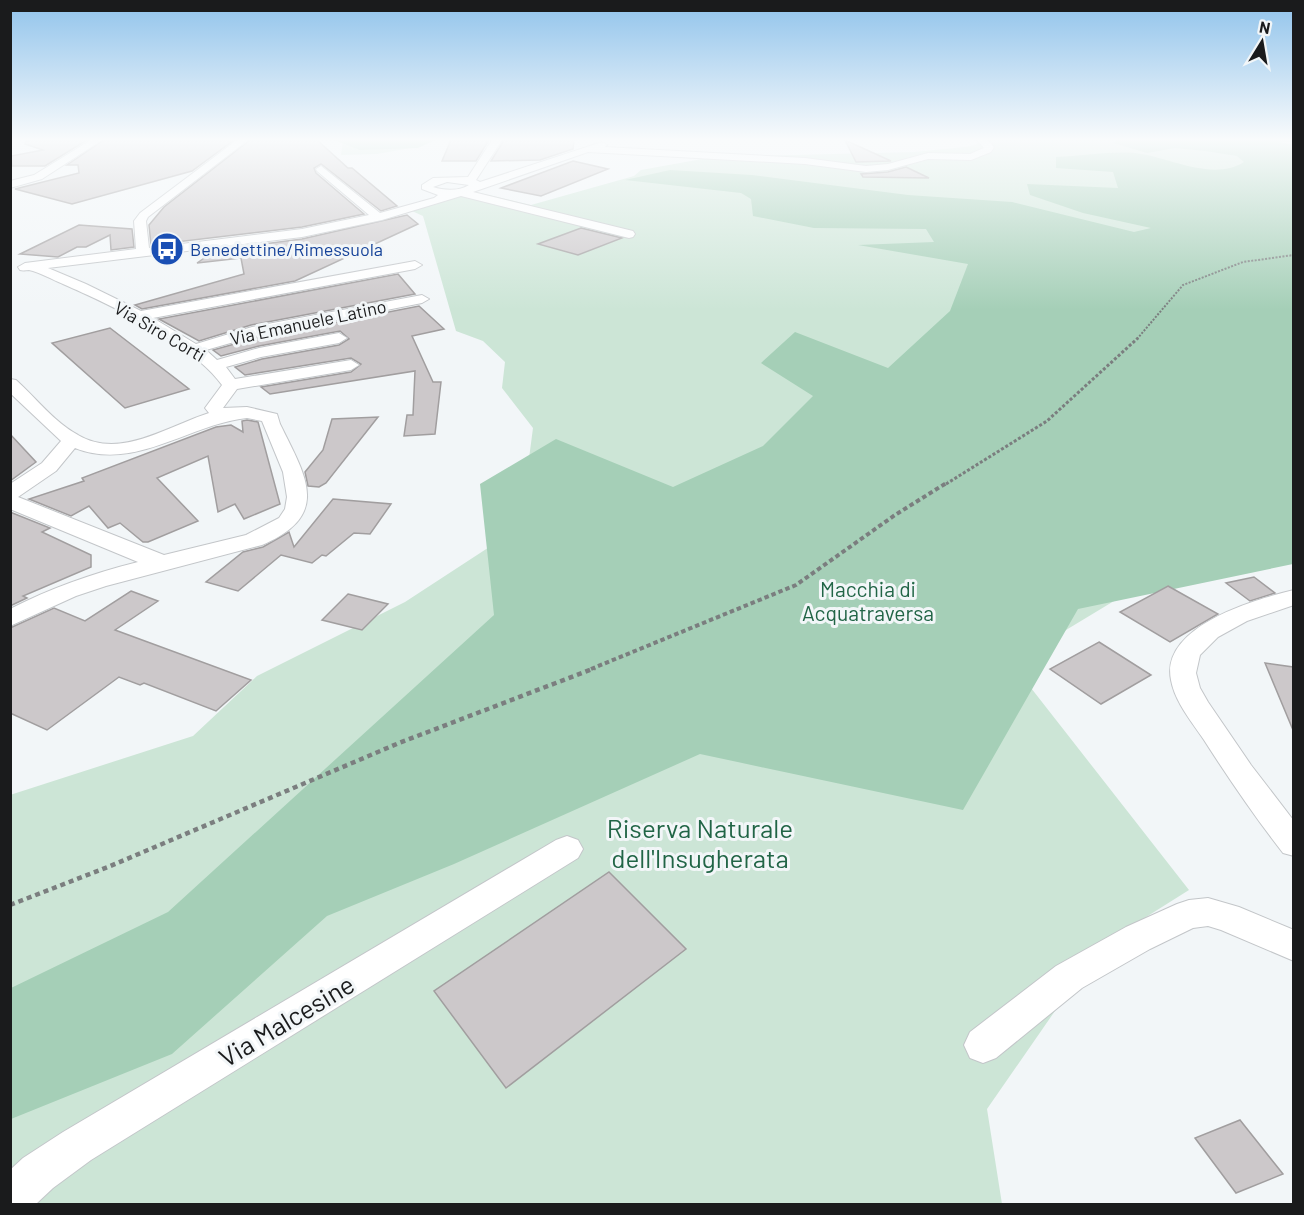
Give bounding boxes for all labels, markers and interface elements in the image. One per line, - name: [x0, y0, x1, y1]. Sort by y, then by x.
- north arrow: [1232, 12, 1292, 72]
- text: N: [1258, 16, 1272, 37]
- bus stop icon: Benedettine/Rimessuola: [149, 231, 185, 267]
- place label: Benedettine/Rimessuola: [190, 238, 383, 260]
- street label: Via Emanuele Latino: [228, 295, 388, 349]
- street label: Via Siro Corti: [110, 296, 210, 366]
- park label: Macchia di Acquatraversa: [802, 576, 934, 625]
- park label: Riserva Naturale dell'Insugherata: [607, 812, 793, 873]
- street label: Via Malcesine: [213, 968, 359, 1072]

